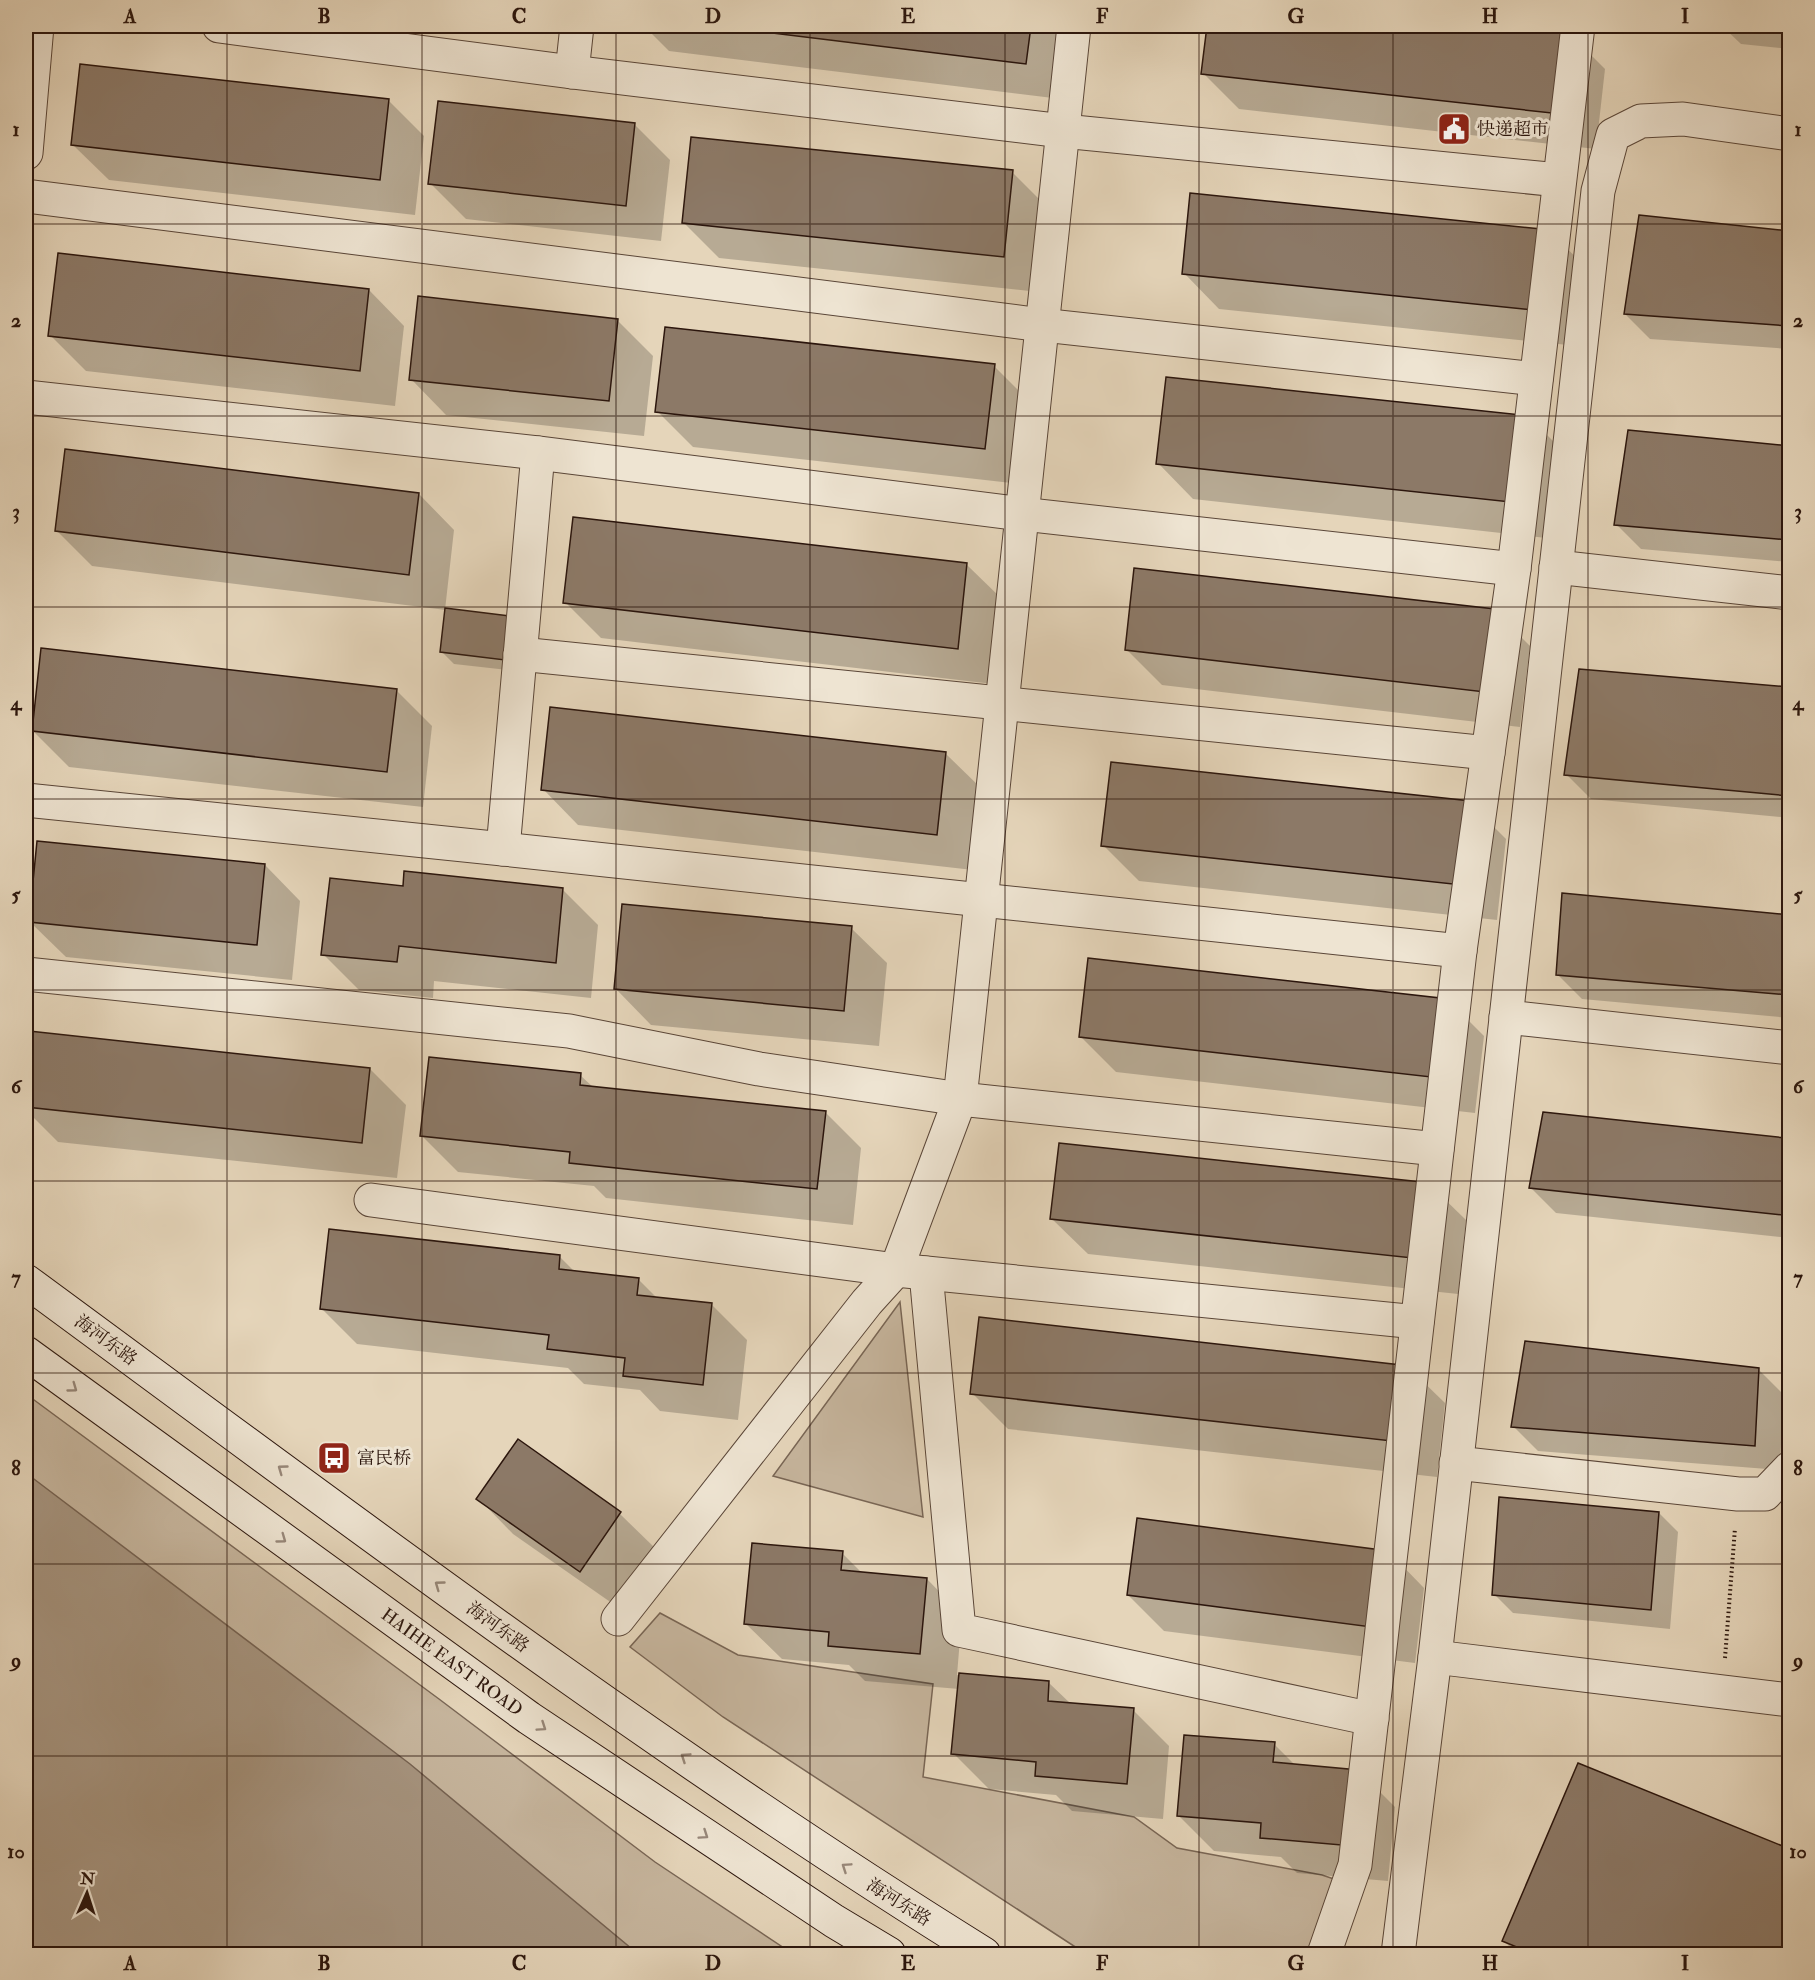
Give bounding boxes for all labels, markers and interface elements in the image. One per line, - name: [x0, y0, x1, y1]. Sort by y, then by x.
- text: A: [123, 4, 137, 29]
- text: B: [317, 4, 331, 29]
- text: C: [512, 4, 526, 29]
- text: D: [705, 4, 721, 29]
- text: E: [901, 4, 916, 29]
- text: F: [1096, 4, 1109, 29]
- text: G: [1288, 4, 1305, 29]
- text: H: [1482, 4, 1498, 29]
- text: I: [1681, 4, 1689, 29]
- public building icon: 快递超市: [1436, 111, 1472, 147]
- text: 1: [12, 117, 20, 142]
- text: 1: [1794, 117, 1802, 142]
- place label: 快递超市: [1477, 118, 1549, 141]
- text: 2: [11, 308, 21, 333]
- text: 2: [1793, 308, 1803, 333]
- text: 3: [12, 499, 20, 524]
- text: 3: [1794, 499, 1802, 524]
- text: 4: [10, 691, 23, 716]
- text: 4: [1792, 691, 1805, 716]
- text: 5: [12, 882, 22, 907]
- text: 5: [1794, 882, 1804, 907]
- text: 6: [11, 1074, 23, 1099]
- text: 6: [1793, 1074, 1805, 1099]
- text: 7: [11, 1265, 21, 1290]
- text: 7: [1793, 1265, 1803, 1290]
- street label: 海河东路: [70, 1310, 142, 1371]
- one-way arrow: [66, 1381, 77, 1392]
- bus stop icon: 富民桥: [316, 1440, 352, 1476]
- place label: 富民桥: [357, 1447, 411, 1470]
- text: 8: [11, 1456, 21, 1481]
- text: 8: [1793, 1456, 1803, 1481]
- one-way arrow: [278, 1466, 289, 1477]
- one-way arrow: [275, 1532, 286, 1543]
- one-way arrow: [435, 1581, 446, 1592]
- street label: 海河东路: [462, 1597, 534, 1658]
- street label: HAIHE EAST ROAD: [376, 1603, 527, 1722]
- text: 9: [9, 1648, 21, 1673]
- text: 9: [1791, 1648, 1803, 1673]
- one-way arrow: [535, 1720, 546, 1731]
- one-way arrow: [681, 1753, 692, 1764]
- one-way arrow: [698, 1828, 709, 1839]
- text: 10: [7, 1839, 25, 1864]
- text: 10: [1789, 1839, 1807, 1864]
- north arrow: [57, 1863, 117, 1923]
- one-way arrow: [841, 1863, 852, 1874]
- text: N: [79, 1869, 96, 1889]
- street label: 海河东路: [862, 1874, 935, 1931]
- text: A: [123, 1951, 137, 1976]
- text: B: [317, 1951, 331, 1976]
- text: C: [512, 1951, 526, 1976]
- text: D: [705, 1951, 721, 1976]
- text: E: [901, 1951, 916, 1976]
- text: F: [1096, 1951, 1109, 1976]
- text: G: [1288, 1951, 1305, 1976]
- text: H: [1482, 1951, 1498, 1976]
- text: I: [1681, 1951, 1689, 1976]

